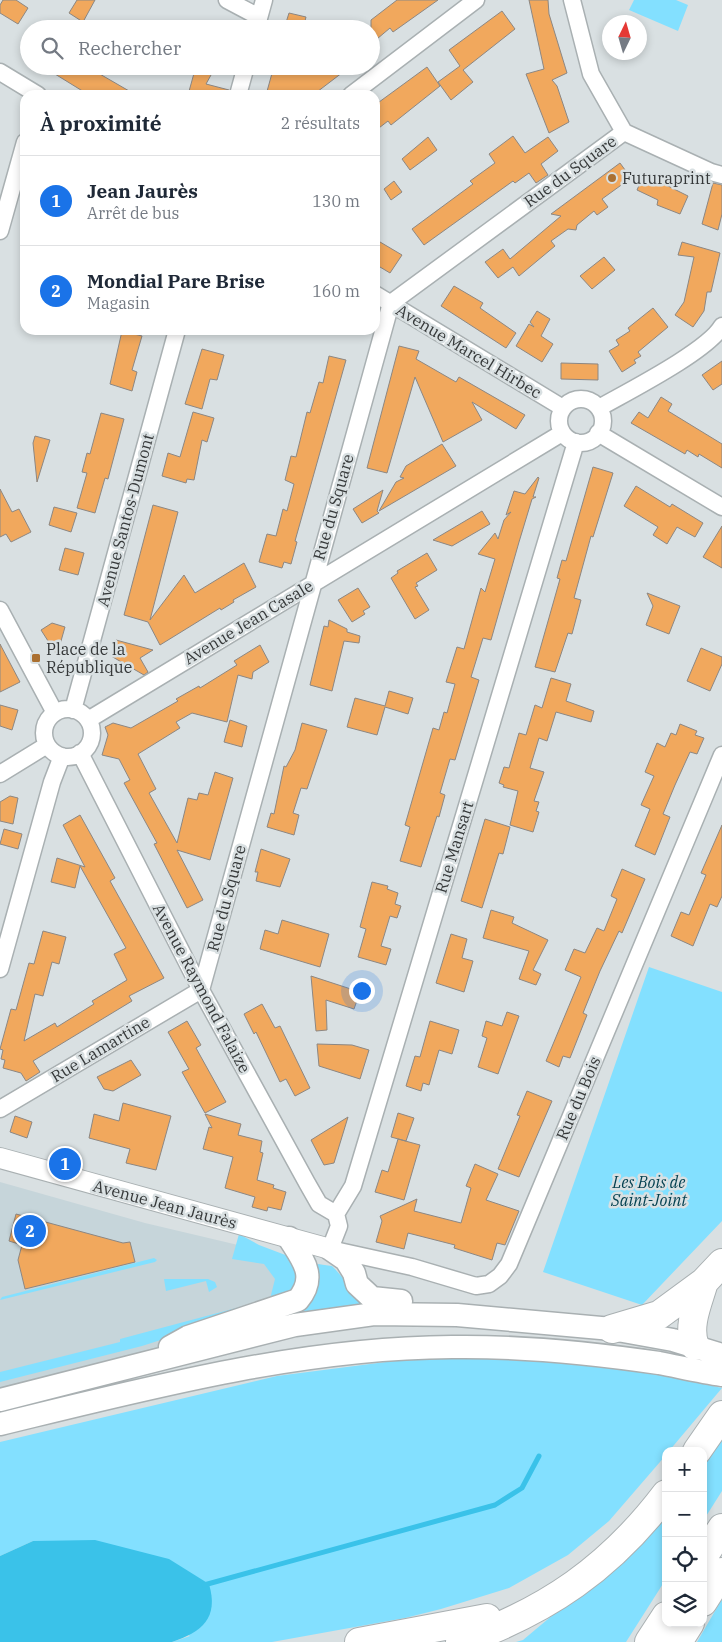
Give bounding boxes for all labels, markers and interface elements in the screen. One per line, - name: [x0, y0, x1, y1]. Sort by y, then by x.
- north arrow: [602, 15, 647, 60]
- search box: [20, 20, 380, 75]
- icon: search: [38, 34, 66, 62]
- text: Rechercher: [78, 36, 181, 60]
- text: À proximité: [40, 109, 162, 137]
- text: 2 résultats: [281, 113, 360, 133]
- street label: Rue du Square: [520, 131, 620, 211]
- place label: Futuraprint: [622, 168, 711, 188]
- marker: Futuraprint: [606, 172, 618, 184]
- text: Jean Jaurès: [87, 179, 198, 203]
- text: 1: [51, 191, 61, 211]
- text: 130 m: [312, 191, 360, 211]
- text: Arrêt de bus: [87, 203, 179, 223]
- text: Mondial Pare Brise: [87, 269, 265, 293]
- text: 2: [51, 281, 61, 301]
- text: 160 m: [312, 281, 360, 301]
- text: Magasin: [87, 293, 150, 313]
- street label: Avenue Marcel Hirbec: [393, 300, 545, 402]
- street label: Avenue Santos-Dumont: [92, 431, 158, 609]
- street label: Rue du Square: [308, 452, 358, 562]
- street label: Avenue Jean Casale: [180, 575, 316, 669]
- place label: Place de la République: [46, 639, 132, 677]
- marker: Place de la République: [30, 652, 42, 664]
- street label: Rue Mansart: [431, 798, 478, 895]
- street label: Rue du Square: [202, 843, 250, 953]
- street label: Avenue Raymond Falaize: [149, 900, 255, 1076]
- your location: [349, 978, 375, 1004]
- street label: Rue Lamartine: [47, 1012, 153, 1086]
- street label: Rue du Bois: [551, 1053, 605, 1143]
- pin: 1: [49, 1145, 81, 1183]
- park label: Les Bois de Saint-Joint: [610, 1172, 688, 1210]
- street label: Avenue Jean Jaurès: [91, 1175, 239, 1233]
- pin: 2: [14, 1212, 46, 1250]
- map controls: [662, 1447, 707, 1627]
- button: +: [662, 1447, 707, 1492]
- button: −: [662, 1492, 707, 1537]
- button: locate: [662, 1537, 707, 1582]
- button: layers: [662, 1582, 707, 1627]

